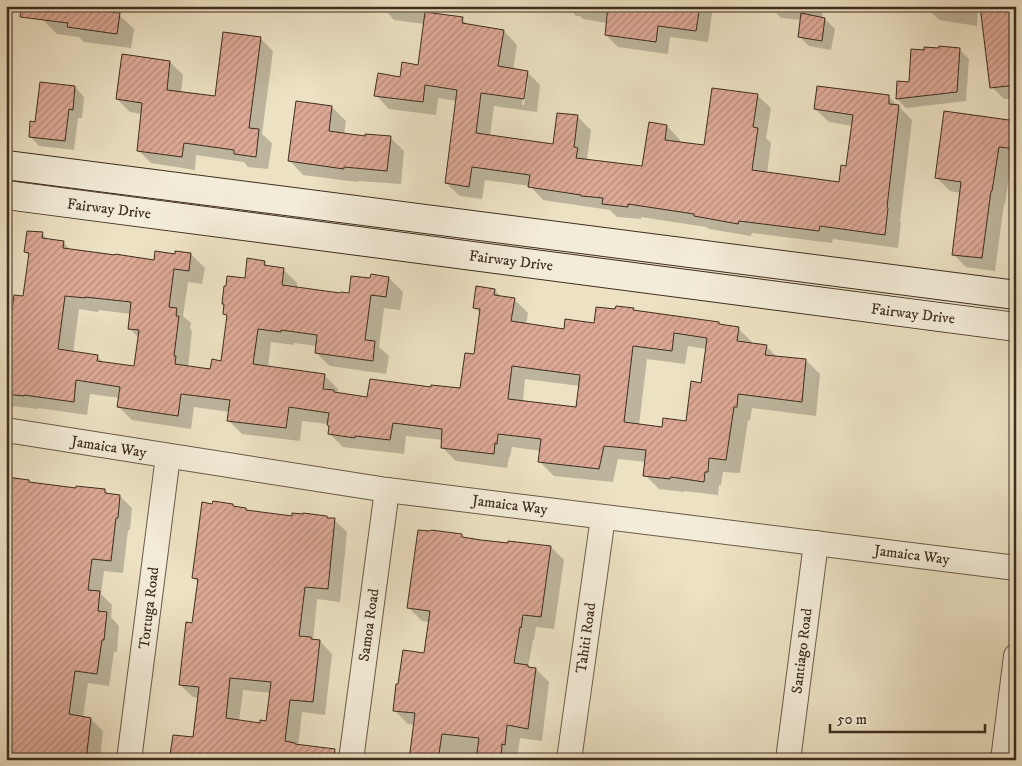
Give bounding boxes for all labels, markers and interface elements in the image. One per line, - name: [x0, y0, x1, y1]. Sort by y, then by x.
- street label: Fairway Drive: [66, 194, 152, 224]
- street label: Fairway Drive: [468, 246, 554, 276]
- street label: Fairway Drive: [870, 299, 956, 329]
- street label: Jamaica Way: [68, 431, 149, 462]
- street label: Jamaica Way: [469, 491, 550, 519]
- street label: Jamaica Way: [871, 541, 952, 569]
- street label: Tortuga Road: [135, 565, 164, 650]
- street label: Samoa Road: [354, 587, 384, 663]
- street label: Tahiti Road: [572, 601, 600, 674]
- street label: Santiago Road: [787, 607, 817, 695]
- scale bar: [830, 701, 984, 733]
- text: 50 m: [837, 710, 867, 729]

